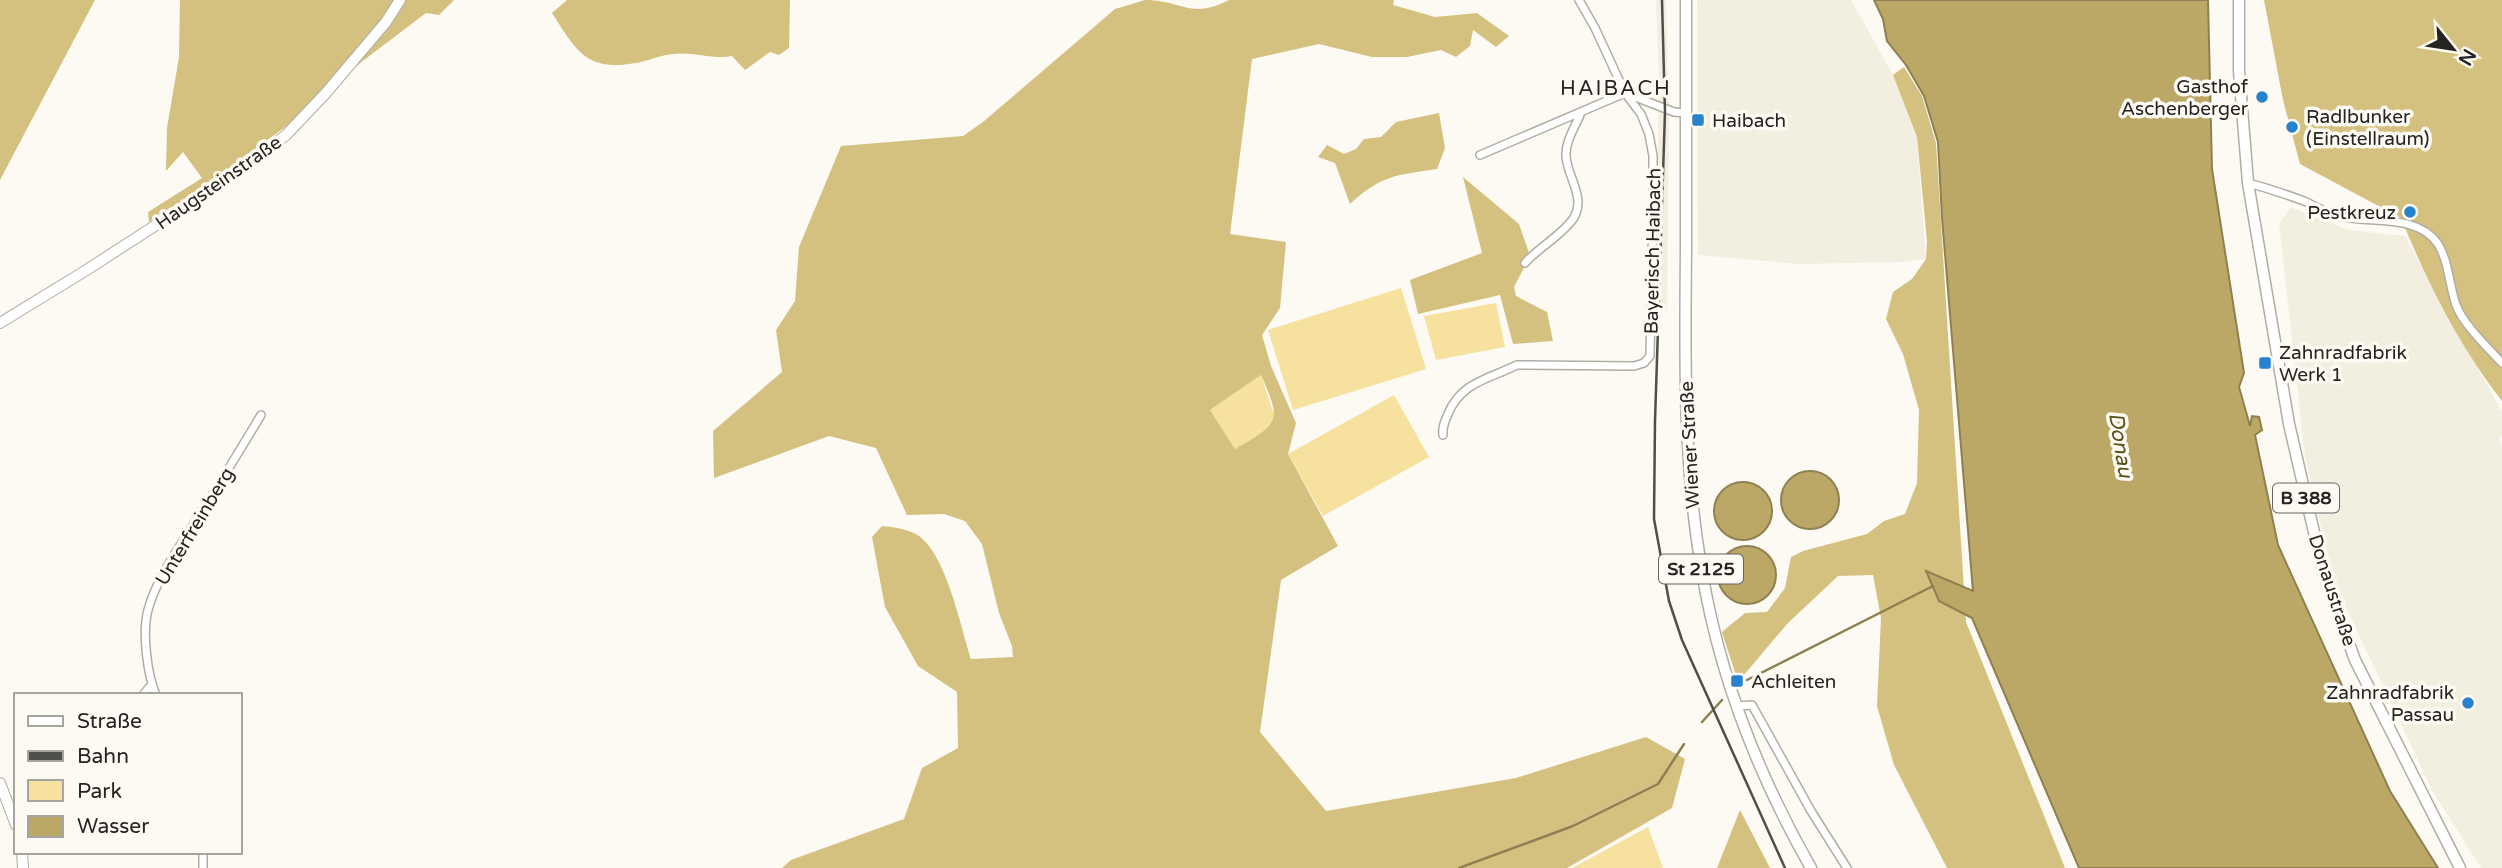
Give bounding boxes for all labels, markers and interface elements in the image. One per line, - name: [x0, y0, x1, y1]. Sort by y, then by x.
- north arrow: [2418, 14, 2488, 84]
- text: N: [2454, 45, 2480, 69]
- district label: HAIBACH: [1560, 76, 1672, 101]
- place label: Gasthof Aschenberger: [2121, 76, 2249, 120]
- marker: Gasthof Aschenberger: [2254, 89, 2270, 105]
- place label: Radlbunker (Einstellraum): [2306, 106, 2430, 150]
- place label: Haibach: [1712, 110, 1786, 132]
- marker: Haibach: [1690, 112, 1706, 128]
- marker: Radlbunker (Einstellraum): [2284, 119, 2300, 135]
- street label: Haugsteinstraße: [152, 131, 286, 234]
- street label: Bayerisch Haibach: [1641, 168, 1665, 334]
- place label: Pestkreuz: [2307, 202, 2396, 224]
- marker: Pestkreuz: [2402, 204, 2418, 220]
- place label: Zahnradfabrik Werk 1: [2279, 342, 2407, 386]
- marker: Zahnradfabrik Werk 1: [2257, 355, 2273, 371]
- street label: Wiener Straße: [1676, 381, 1704, 509]
- water label: Donau: [2103, 411, 2138, 481]
- street label: Unterfreinberg: [151, 464, 239, 589]
- road number: B 388: [2273, 484, 2339, 512]
- street label: Donaustraße: [2304, 532, 2360, 649]
- road number: St 2125: [1659, 554, 1743, 584]
- place label: Achleiten: [1751, 671, 1836, 693]
- marker: Achleiten: [1729, 673, 1745, 689]
- place label: Zahnradfabrik Passau: [2326, 682, 2454, 726]
- legend: [14, 693, 242, 854]
- marker: Zahnradfabrik Passau: [2460, 695, 2476, 711]
- text: Straße: [77, 709, 142, 734]
- text: Bahn: [77, 744, 129, 769]
- text: Park: [77, 779, 122, 804]
- text: Wasser: [77, 814, 149, 839]

